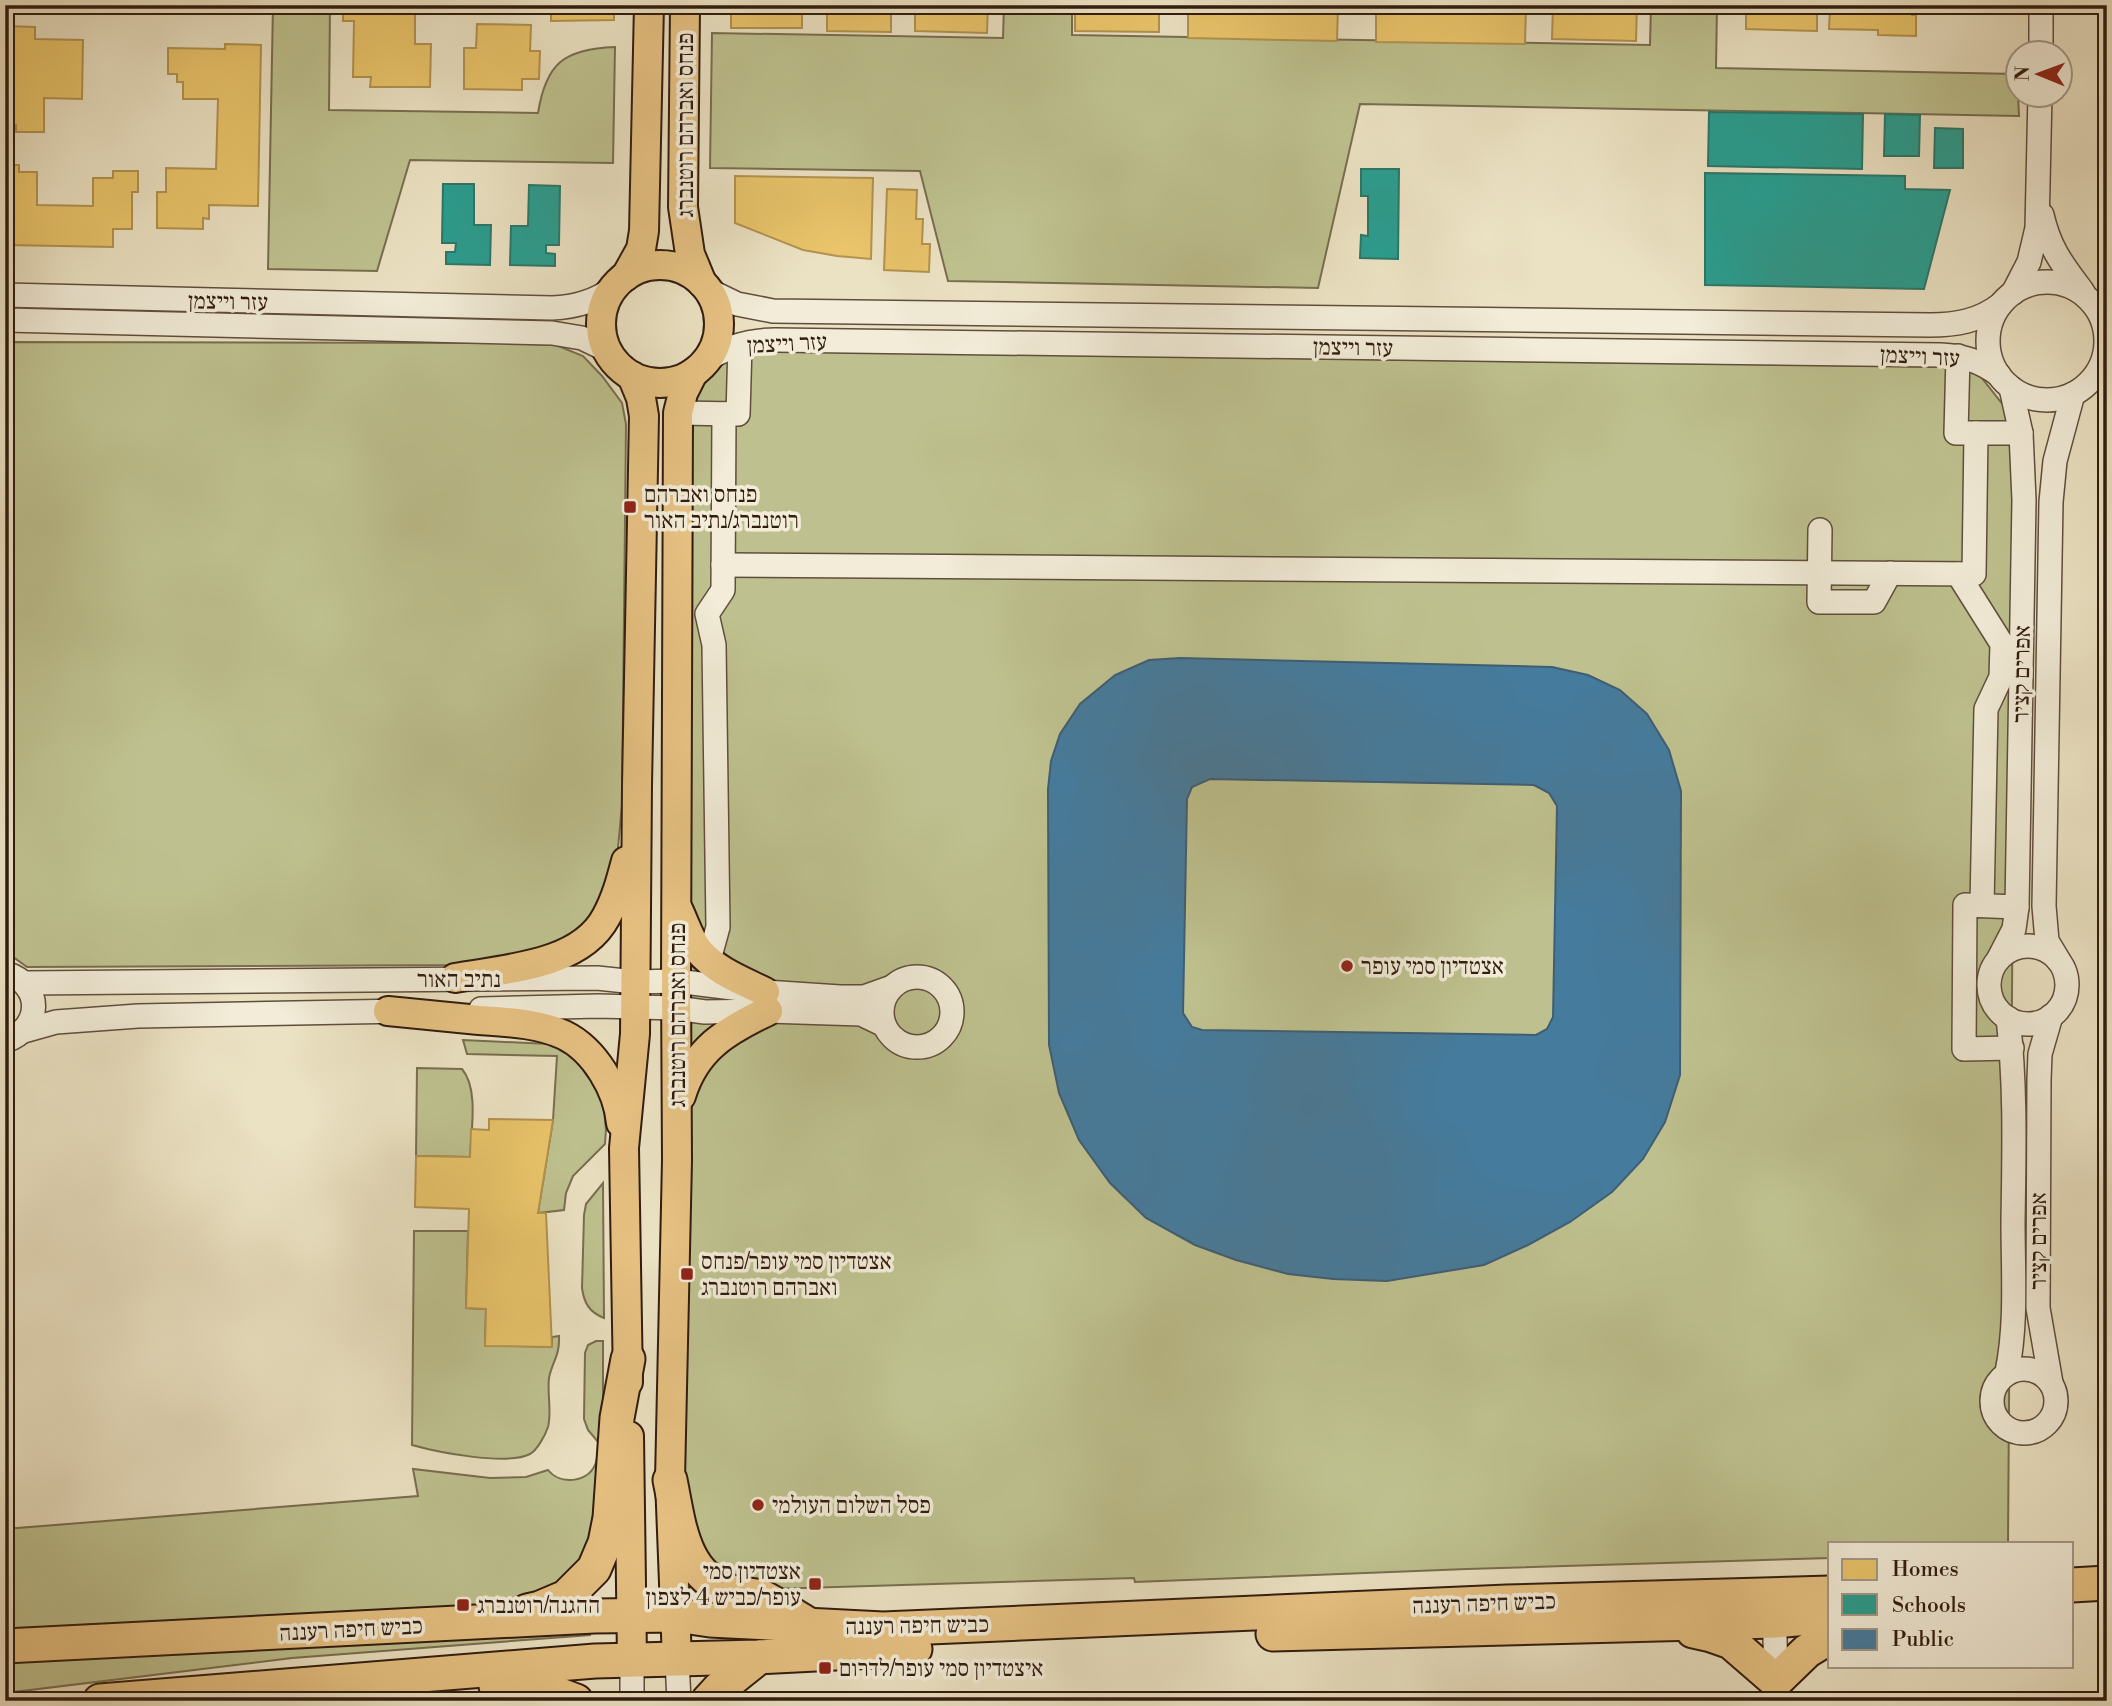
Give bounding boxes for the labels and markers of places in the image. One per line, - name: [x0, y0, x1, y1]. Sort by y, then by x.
- place label: פנחס ואברהם רוטנברג/נתיב האור: [644, 481, 799, 535]
- marker: פנחס ואברהם רוטנברג/נתיב האור: [622, 499, 638, 515]
- place label: אצטדיון סמי עופר: [1361, 953, 1504, 981]
- marker: אצטדיון סמי עופר: [1339, 958, 1355, 974]
- place label: אצטדיון סמי עופר/פנחס ואברהם רוטנברג: [701, 1248, 892, 1302]
- marker: אצטדיון סמי עופר/פנחס ואברהם רוטנברג: [679, 1266, 695, 1282]
- place label: פסל השלום העולמי: [772, 1492, 931, 1520]
- marker: פסל השלום העולמי: [750, 1497, 766, 1513]
- place label: אצטדיון סמי עופר/כביש 4 לצפון: [646, 1558, 801, 1612]
- marker: אצטדיון סמי עופר/כביש 4 לצפון: [807, 1576, 823, 1592]
- place label: ההגנה/רוטנברג: [477, 1592, 600, 1620]
- marker: ההגנה/רוטנברג: [455, 1597, 471, 1613]
- place label: איצטדיון סמי עופר/לדרום: [839, 1655, 1044, 1683]
- marker: איצטדיון סמי עופר/לדרום: [817, 1660, 833, 1676]

